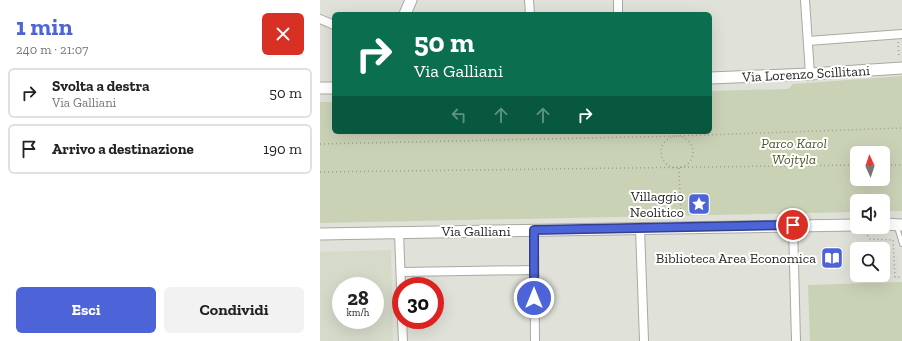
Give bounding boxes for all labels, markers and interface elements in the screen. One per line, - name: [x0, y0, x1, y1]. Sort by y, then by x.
- text: 1 min: [16, 12, 73, 41]
- button: close: [262, 13, 304, 55]
- text: 50 m: [414, 26, 475, 59]
- icon: right: [348, 28, 400, 80]
- text: 240 m · 21:07: [16, 42, 88, 57]
- text: Via Galliani: [414, 60, 503, 82]
- street label: Via Lorenzo Scillitani: [741, 62, 870, 86]
- text: Svolta a destra: [52, 77, 150, 95]
- icon: right: [18, 82, 40, 104]
- text: 50 m: [269, 84, 302, 102]
- text: Via Galliani: [52, 95, 116, 110]
- icon: left: [448, 104, 470, 126]
- icon: ahead: [490, 104, 512, 126]
- icon: ahead: [532, 104, 554, 126]
- icon: right: [574, 104, 596, 126]
- park label: Parco Karol Wojtyla: [761, 135, 827, 168]
- icon: arrive: [18, 138, 40, 160]
- text: Arrivo a destinazione: [52, 140, 194, 158]
- text: 190 m: [263, 140, 302, 158]
- north arrow: [850, 146, 890, 186]
- map controls: [850, 146, 890, 282]
- place label: Villaggio Neolitico: [630, 188, 684, 221]
- place icon: Villaggio Neolitico: [686, 191, 712, 217]
- button: sound: [850, 194, 890, 234]
- pin: [776, 208, 810, 242]
- icon: arrive: [782, 214, 804, 236]
- street label: Via Galliani: [440, 223, 511, 240]
- button: search: [850, 242, 890, 282]
- library icon: Biblioteca Area Economica: [819, 245, 845, 271]
- place label: Biblioteca Area Economica: [656, 250, 816, 267]
- speed limit sign: 30: [392, 277, 444, 329]
- position arrow: [513, 277, 555, 319]
- text: 28: [347, 286, 369, 310]
- button: Esci: [16, 287, 156, 333]
- button: Condividi: [164, 287, 304, 333]
- text: km/h: [347, 307, 369, 319]

